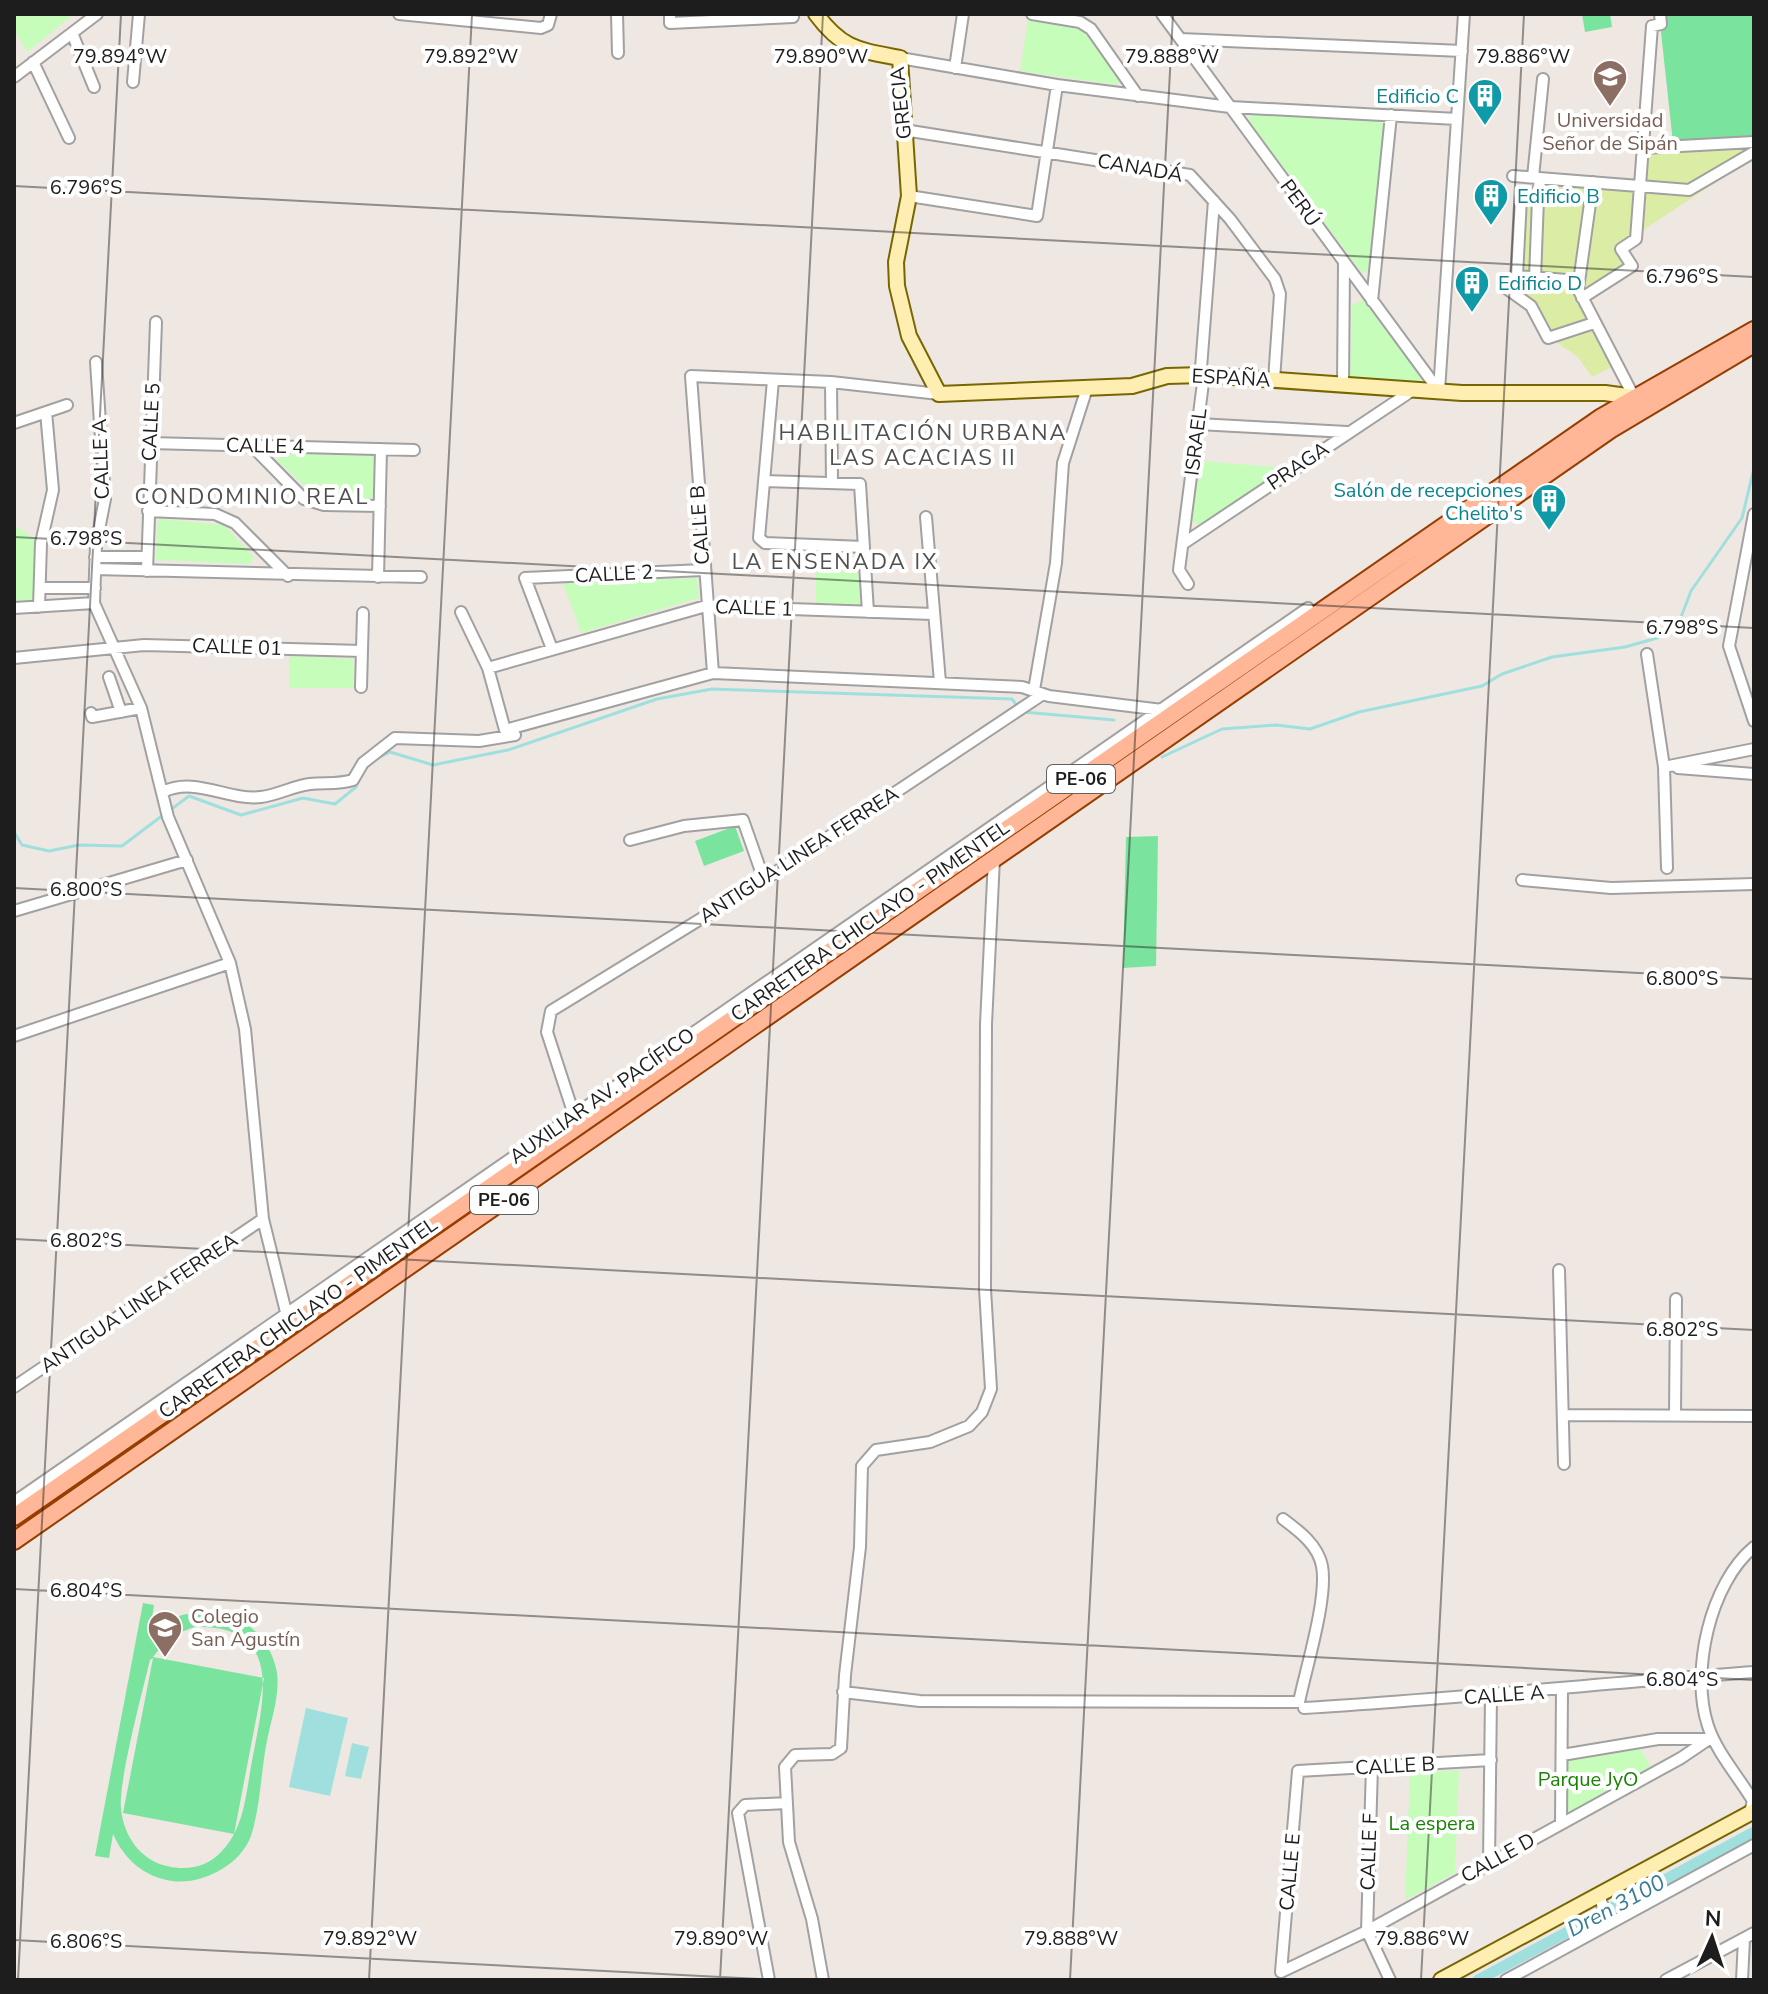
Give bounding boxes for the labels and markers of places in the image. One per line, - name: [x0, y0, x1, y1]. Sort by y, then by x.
- school or university icon: Universidad Señor de Sipán: [1591, 58, 1629, 108]
- building icon: Edificio C: [1466, 77, 1504, 127]
- place label: Edificio C: [1376, 83, 1459, 110]
- place label: Universidad Señor de Sipán: [1542, 107, 1678, 157]
- building icon: Edificio B: [1472, 177, 1510, 227]
- place label: Edificio B: [1517, 183, 1600, 210]
- building icon: Edificio D: [1453, 264, 1491, 314]
- place label: Edificio D: [1498, 270, 1582, 297]
- place label: Salón de recepciones Chelito's: [1334, 477, 1523, 527]
- building icon: Salón de recepciones Chelito's: [1530, 482, 1568, 532]
- place label: Colegio San Agustín: [191, 1603, 300, 1653]
- school or university icon: Colegio San Agustín: [146, 1609, 184, 1659]

